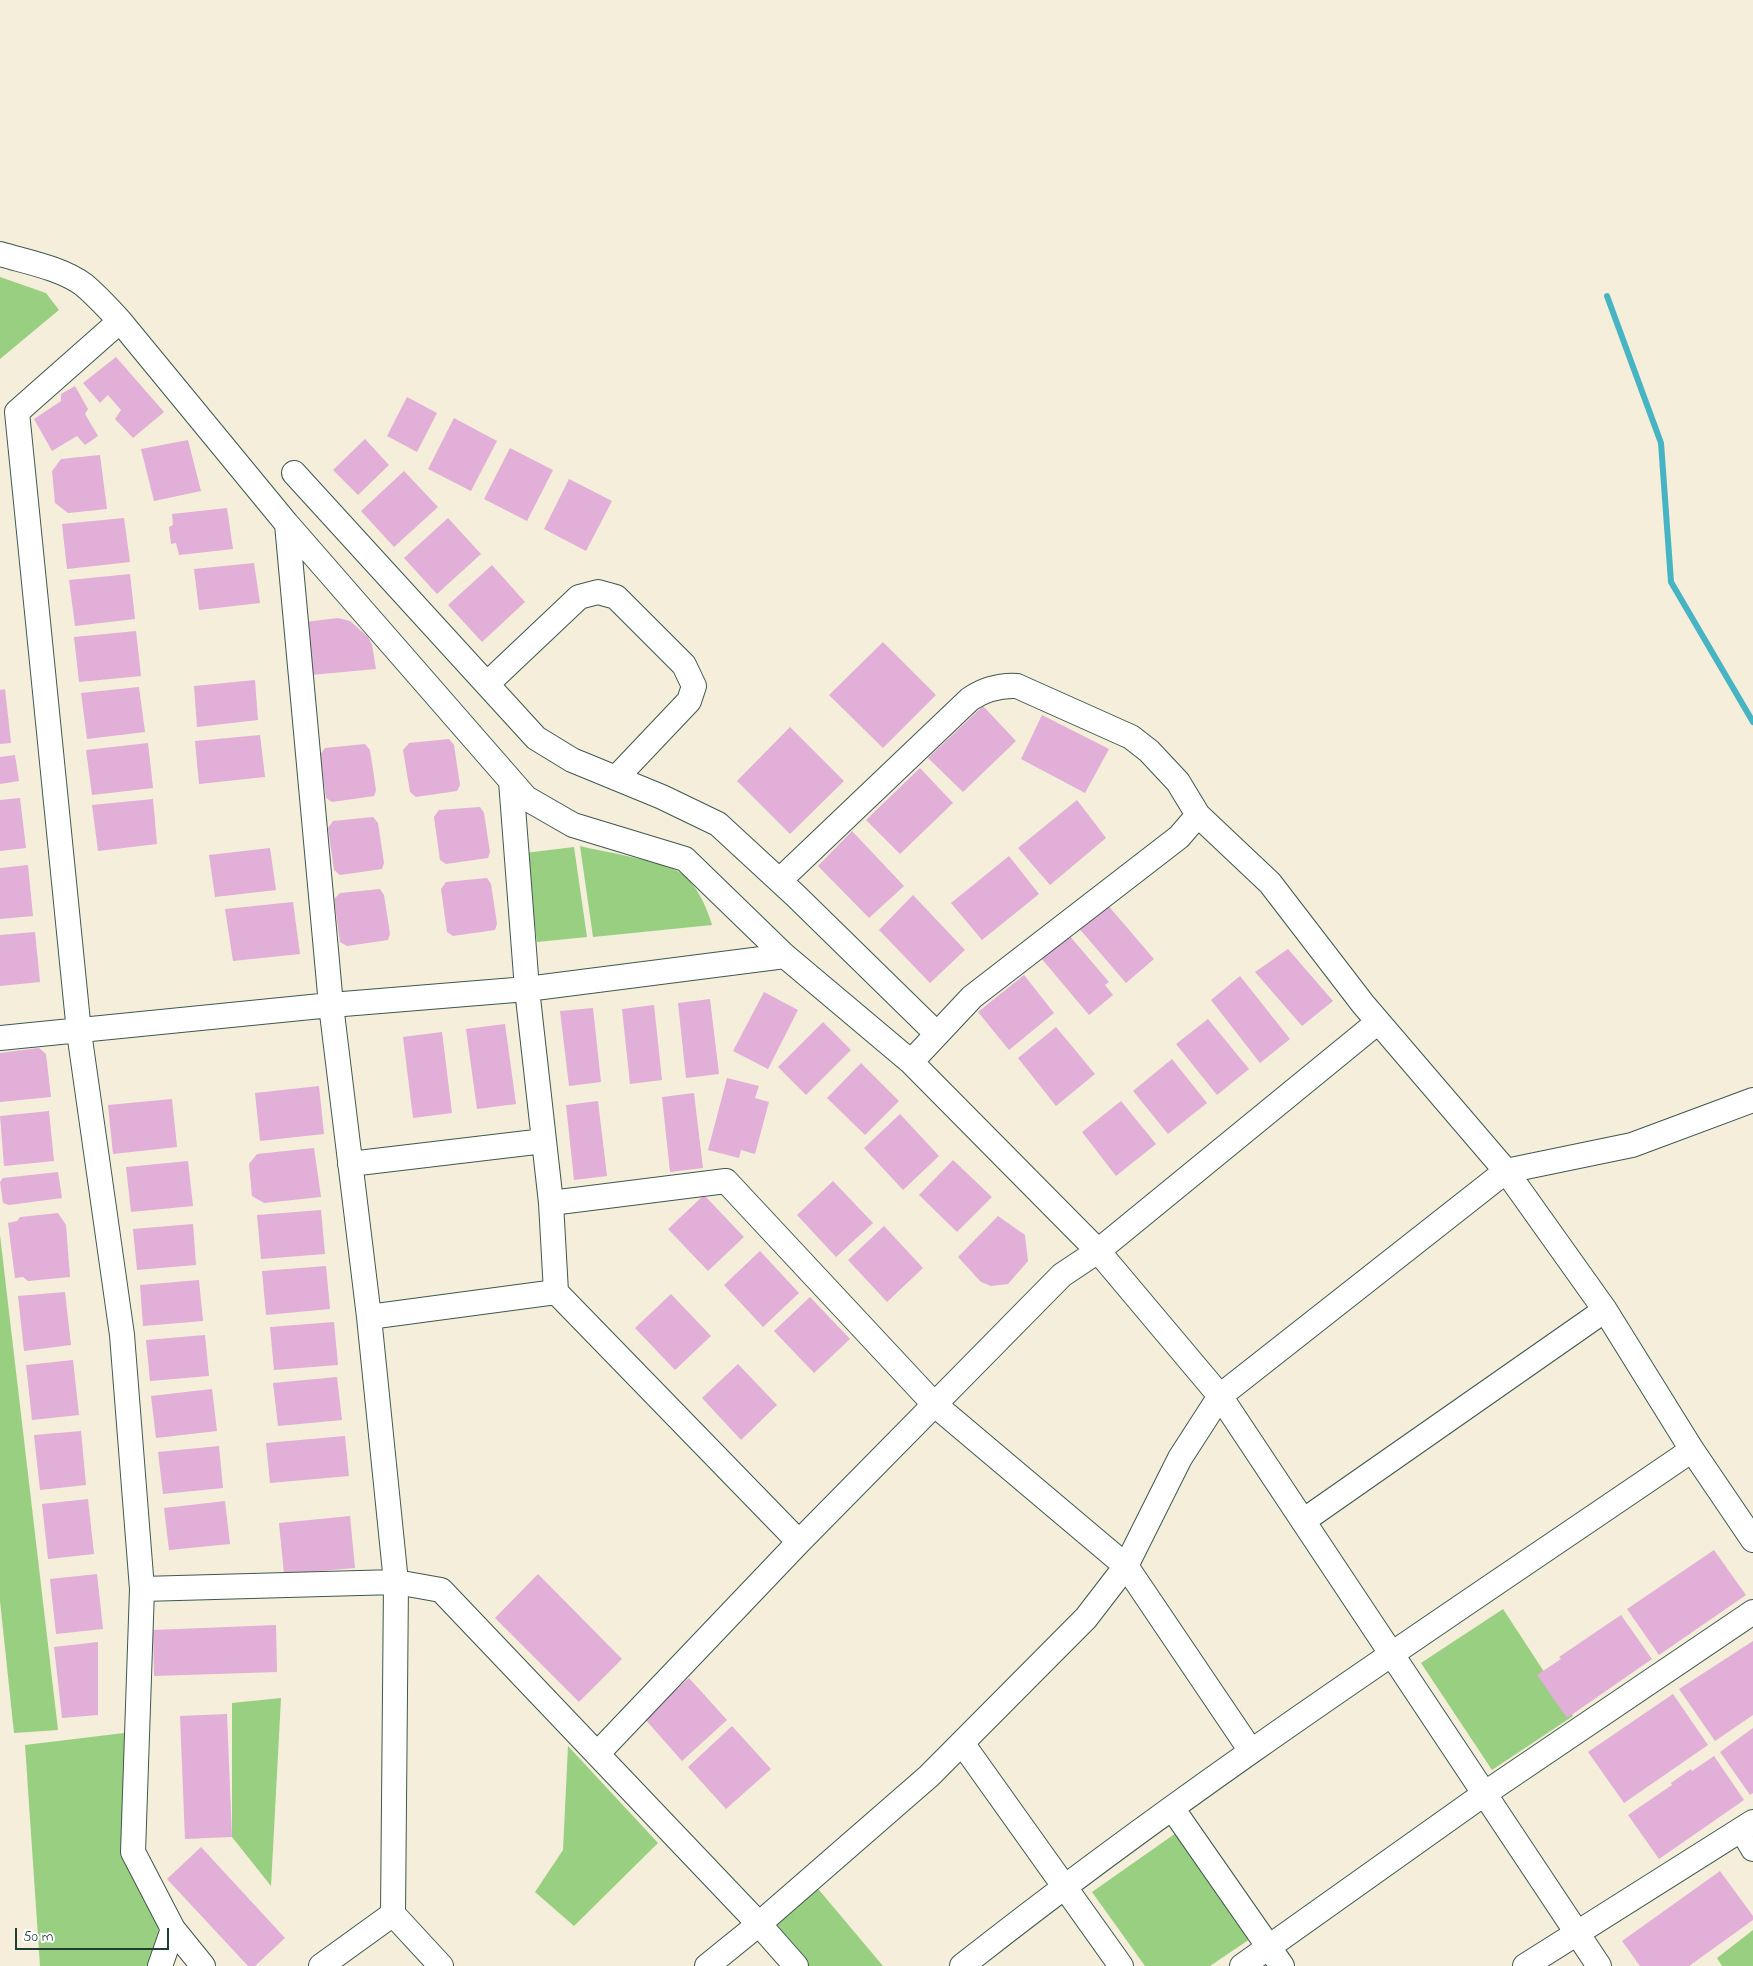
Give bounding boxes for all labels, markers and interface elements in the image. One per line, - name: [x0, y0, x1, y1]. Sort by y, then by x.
- scale bar: [18, 1918, 171, 1950]
- text: 50 m: [23, 1926, 53, 1948]

